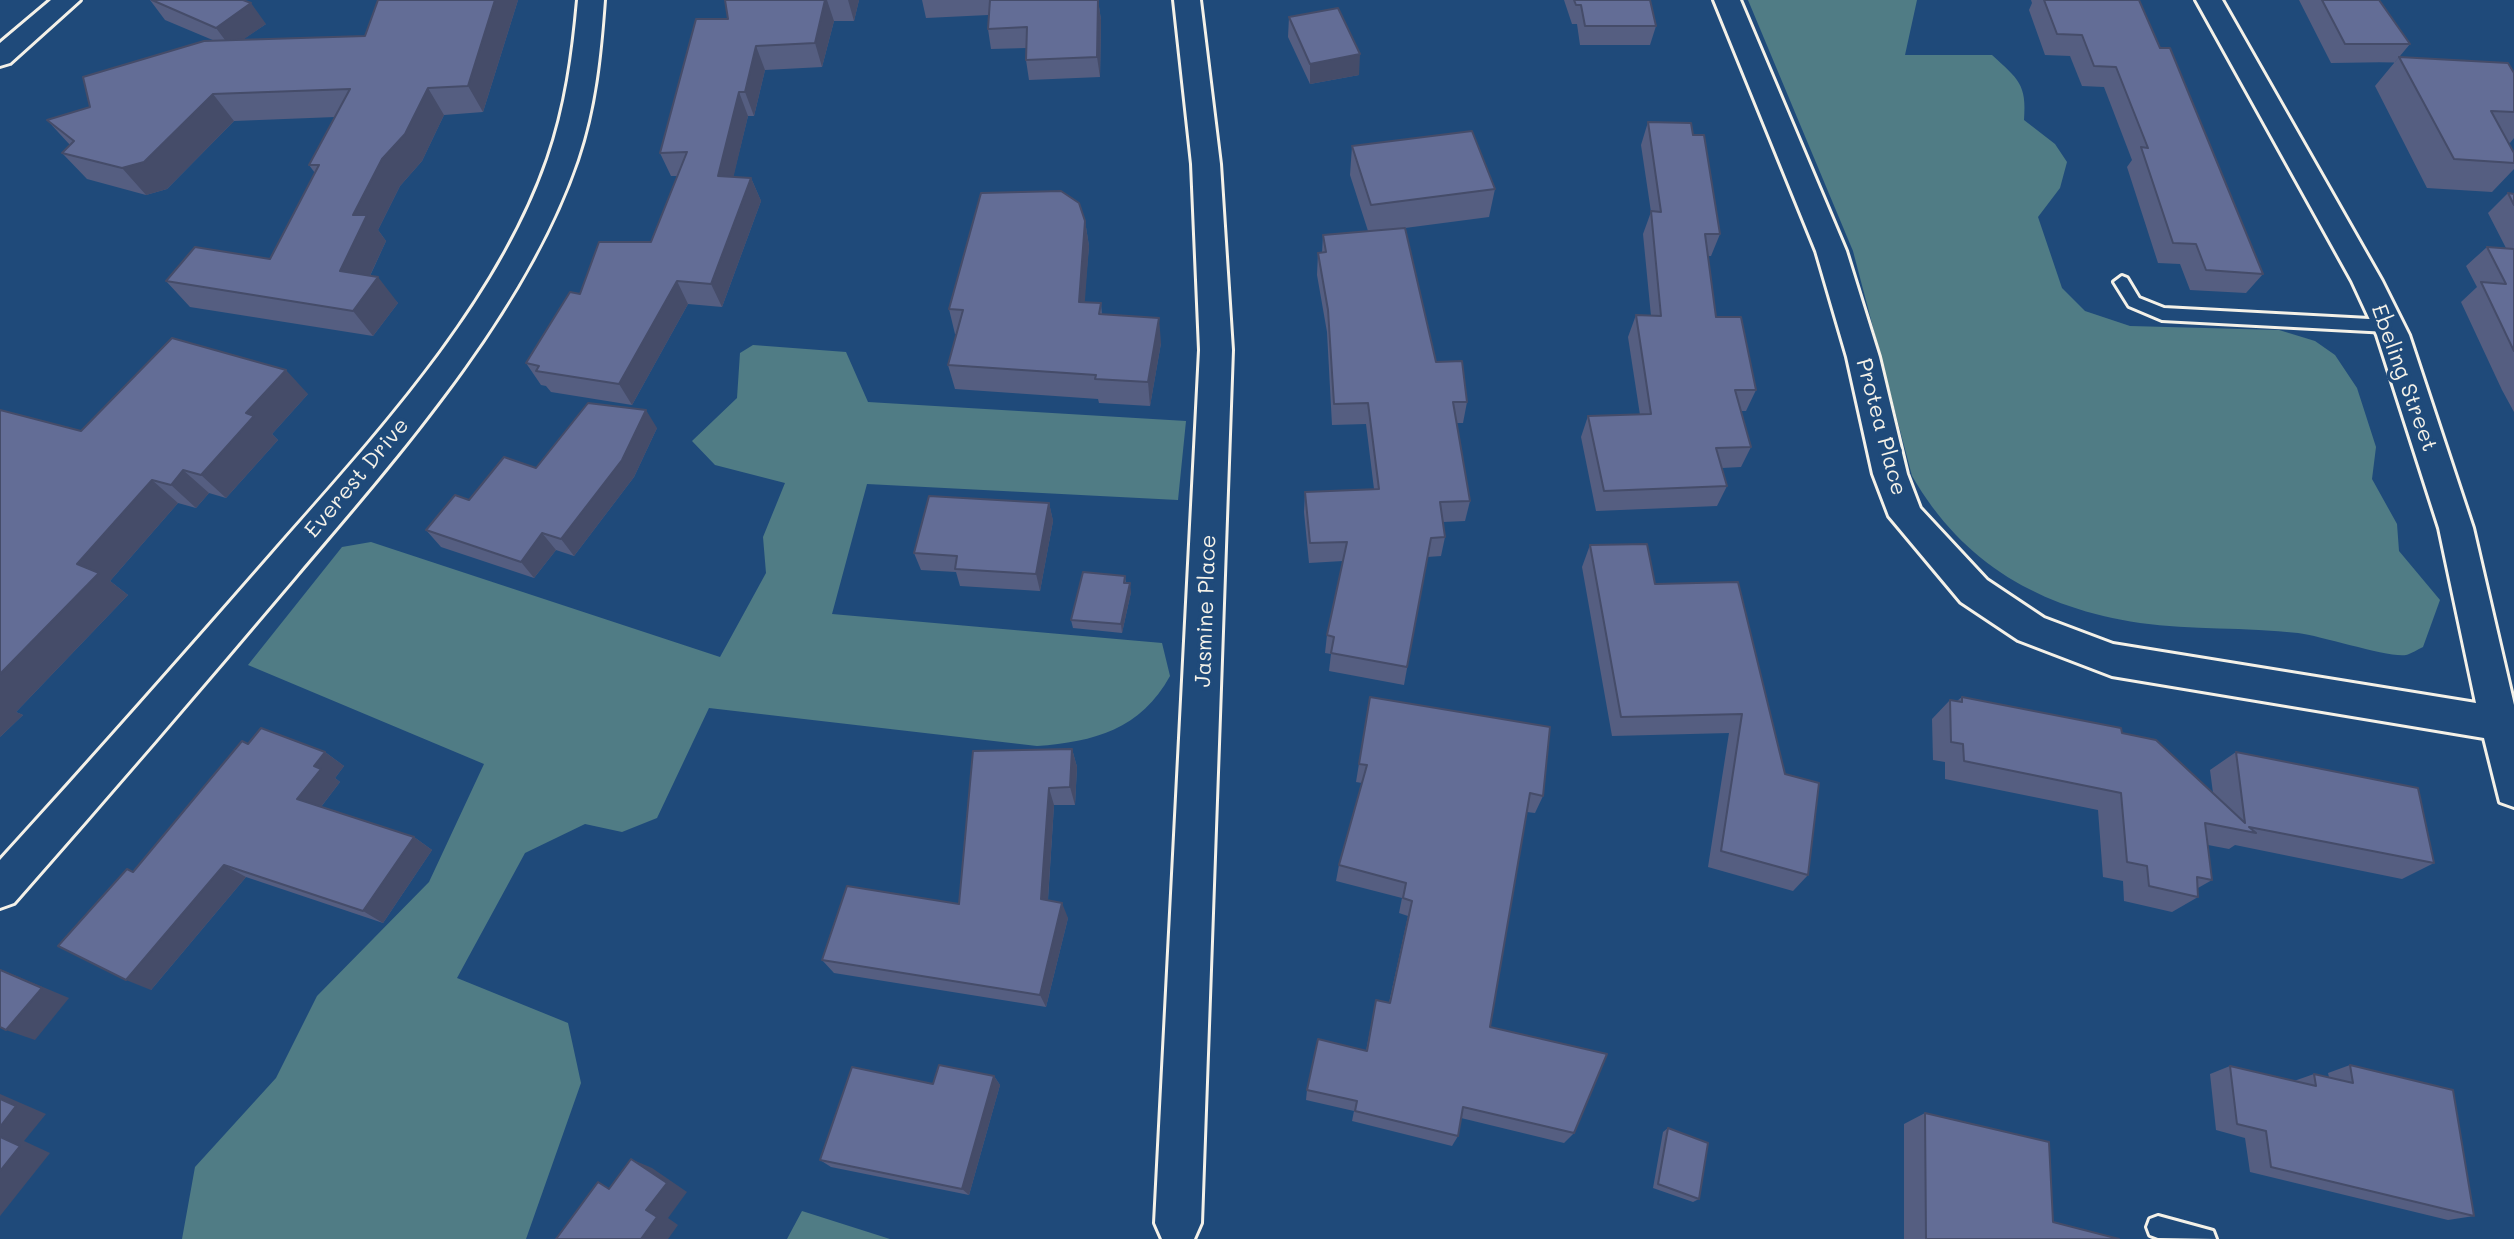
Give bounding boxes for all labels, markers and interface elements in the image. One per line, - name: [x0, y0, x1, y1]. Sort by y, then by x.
- street label: Ebeling Street: [2365, 301, 2443, 455]
- street label: Protea Place: [1850, 356, 1912, 498]
- street label: Everest Drive: [299, 413, 415, 543]
- street label: Jasmine Place: [1190, 534, 1222, 688]

